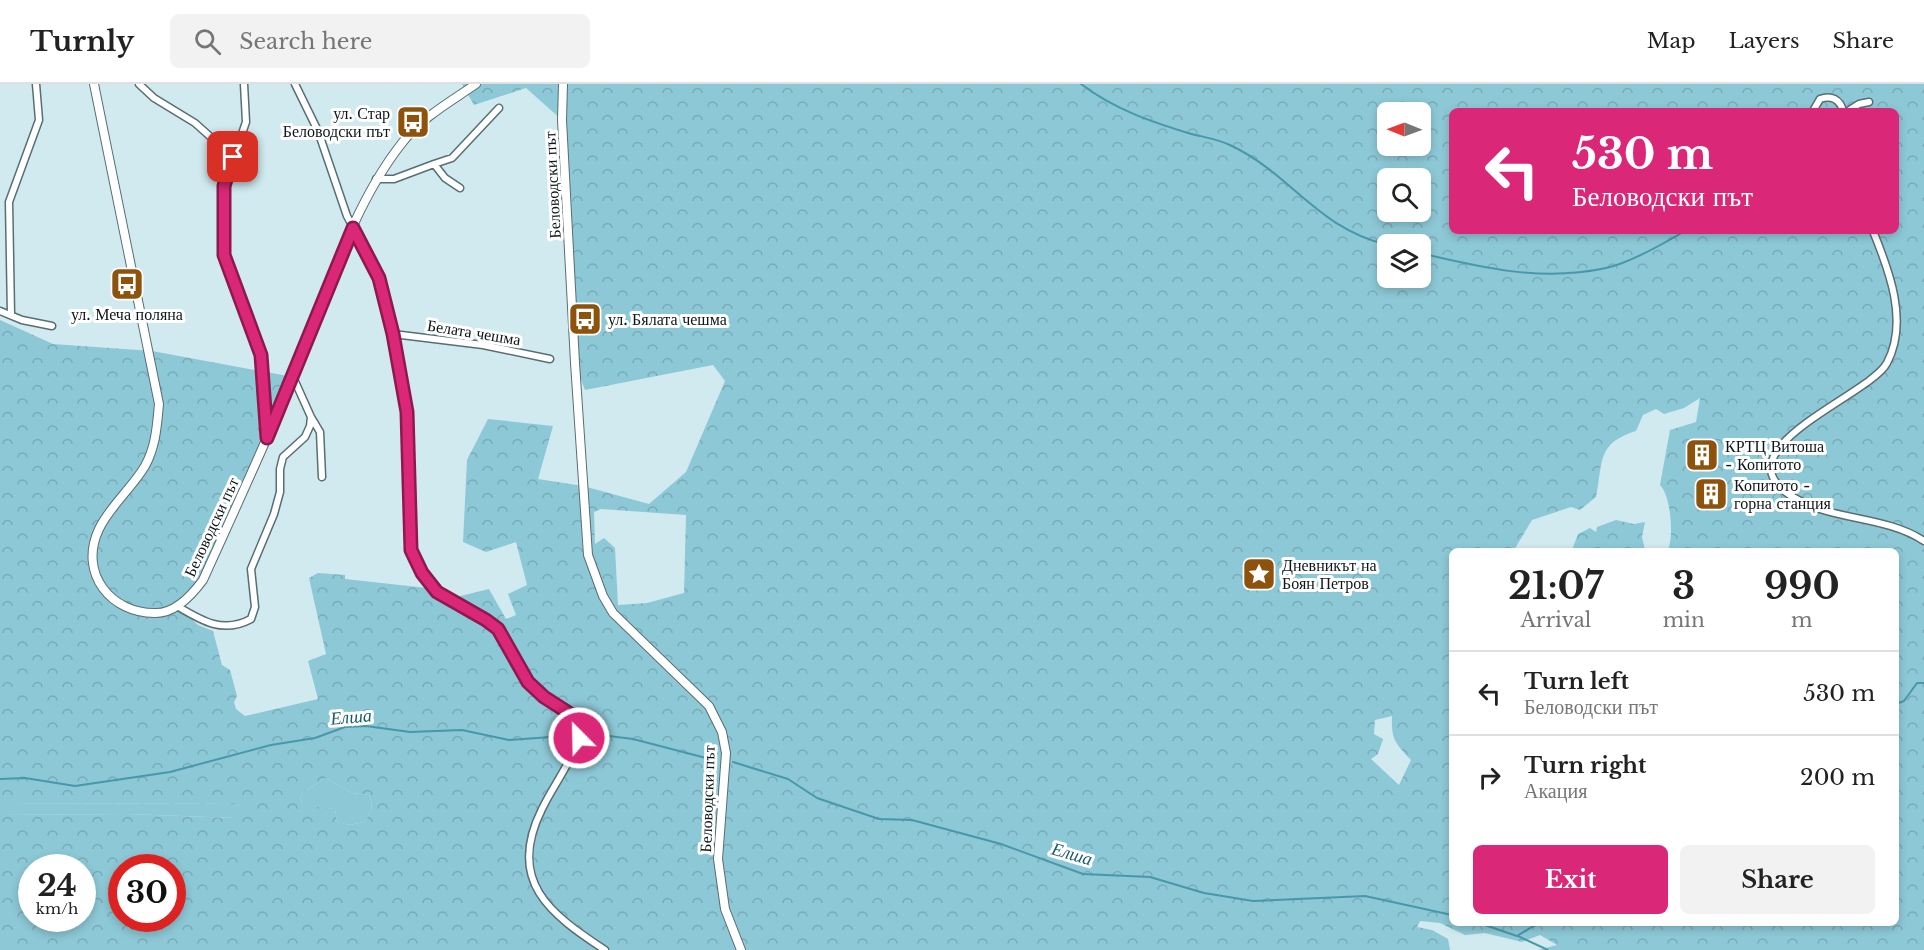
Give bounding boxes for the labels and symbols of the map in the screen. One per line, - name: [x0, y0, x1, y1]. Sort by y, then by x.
- north arrow: [1377, 102, 1431, 156]
- place label: ул. Стар Беловодски път: [283, 103, 390, 141]
- bus stop icon: ул. Стар Беловодски път: [395, 104, 431, 140]
- pin: [207, 131, 258, 182]
- street label: Беловодски път: [539, 131, 565, 239]
- bus stop icon: ул. Меча поляна: [109, 266, 145, 302]
- bus stop icon: ул. Бялата чешма: [567, 301, 603, 337]
- place label: ул. Меча поляна: [71, 304, 183, 324]
- place label: ул. Бялата чешма: [608, 309, 727, 329]
- street label: Белата чешма: [426, 315, 522, 349]
- place label: КРТЦ Витоша - Копитото: [1725, 436, 1824, 474]
- building icon: КРТЦ Витоша - Копитото: [1684, 437, 1720, 473]
- street label: Беловодски път: [179, 474, 243, 580]
- place label: Копитото - горна станция: [1734, 475, 1831, 513]
- building icon: Копитото - горна станция: [1693, 476, 1729, 512]
- place label: Дневникът на Боян Петров: [1282, 555, 1377, 593]
- place icon: Дневникът на Боян Петров: [1241, 556, 1277, 592]
- water label: Елша: [328, 704, 373, 730]
- position arrow: [547, 706, 611, 770]
- street label: Беловодски път: [695, 745, 719, 853]
- water label: Елша: [1048, 837, 1095, 870]
- speed limit sign: 30: [108, 854, 186, 932]

